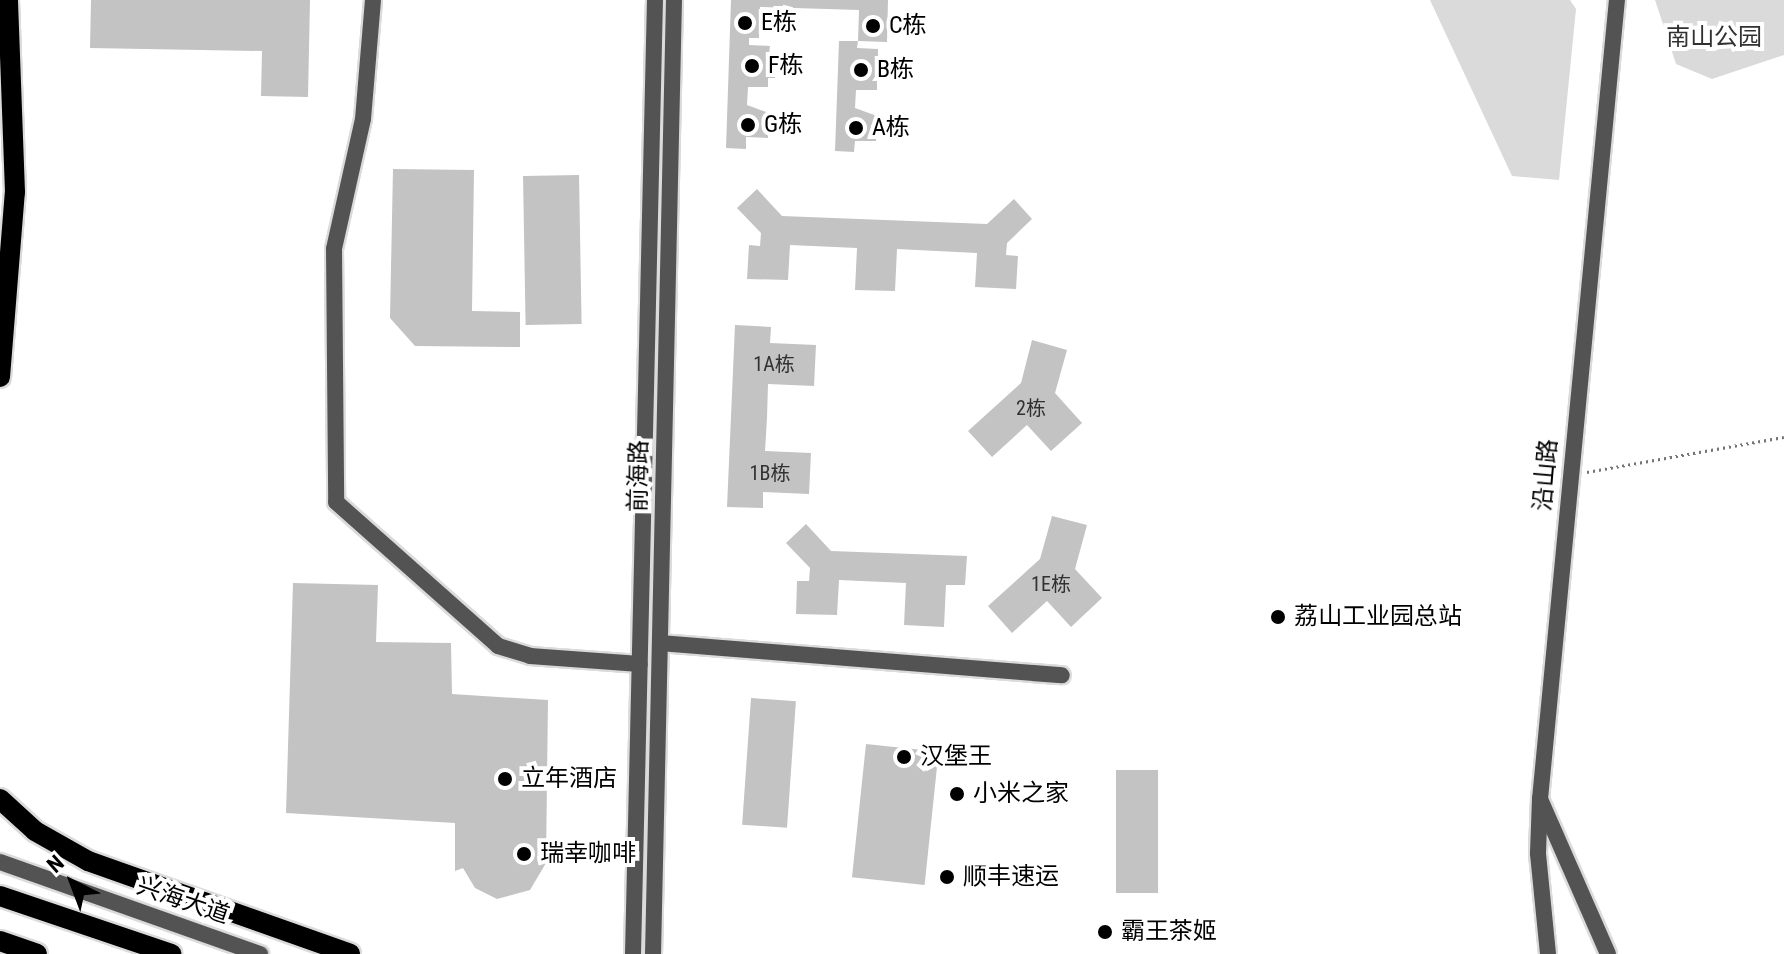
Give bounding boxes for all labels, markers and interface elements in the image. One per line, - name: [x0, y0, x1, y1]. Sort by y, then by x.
- place label: E栋: [761, 9, 797, 37]
- place label: C栋: [889, 12, 927, 40]
- marker: E栋: [736, 14, 754, 32]
- marker: C栋: [864, 17, 882, 35]
- park label: 南山公园: [1666, 24, 1762, 52]
- place label: F栋: [768, 52, 804, 80]
- place label: B栋: [877, 56, 914, 84]
- marker: F栋: [743, 57, 761, 75]
- marker: B栋: [852, 61, 870, 79]
- place label: G栋: [764, 111, 802, 139]
- place label: A栋: [872, 114, 910, 142]
- marker: G栋: [739, 116, 757, 134]
- marker: A栋: [847, 119, 865, 137]
- house number: 1A栋: [753, 352, 795, 376]
- house number: 2栋: [1016, 396, 1046, 420]
- street label: 沿山路: [1529, 438, 1563, 512]
- street label: 前海路: [624, 440, 654, 512]
- house number: 1B栋: [750, 461, 790, 485]
- house number: 1E栋: [1031, 572, 1071, 596]
- place label: 荔山工业园总站: [1294, 603, 1462, 631]
- marker: 荔山工业园总站: [1269, 608, 1287, 626]
- place label: 汉堡王: [920, 743, 992, 771]
- marker: 汉堡王: [895, 748, 913, 766]
- place label: 立年酒店: [521, 765, 617, 793]
- marker: 立年酒店: [496, 770, 514, 788]
- place label: 小米之家: [973, 780, 1069, 808]
- marker: 小米之家: [948, 785, 966, 803]
- place label: 瑞幸咖啡: [540, 840, 636, 868]
- north arrow: [32, 842, 112, 922]
- marker: 瑞幸咖啡: [515, 845, 533, 863]
- text: N: [42, 850, 69, 878]
- place label: 顺丰速运: [963, 863, 1059, 891]
- marker: 顺丰速运: [938, 868, 956, 886]
- street label: 兴海大道: [133, 872, 233, 930]
- place label: 霸王茶姬: [1121, 918, 1217, 946]
- marker: 霸王茶姬: [1096, 923, 1114, 941]

